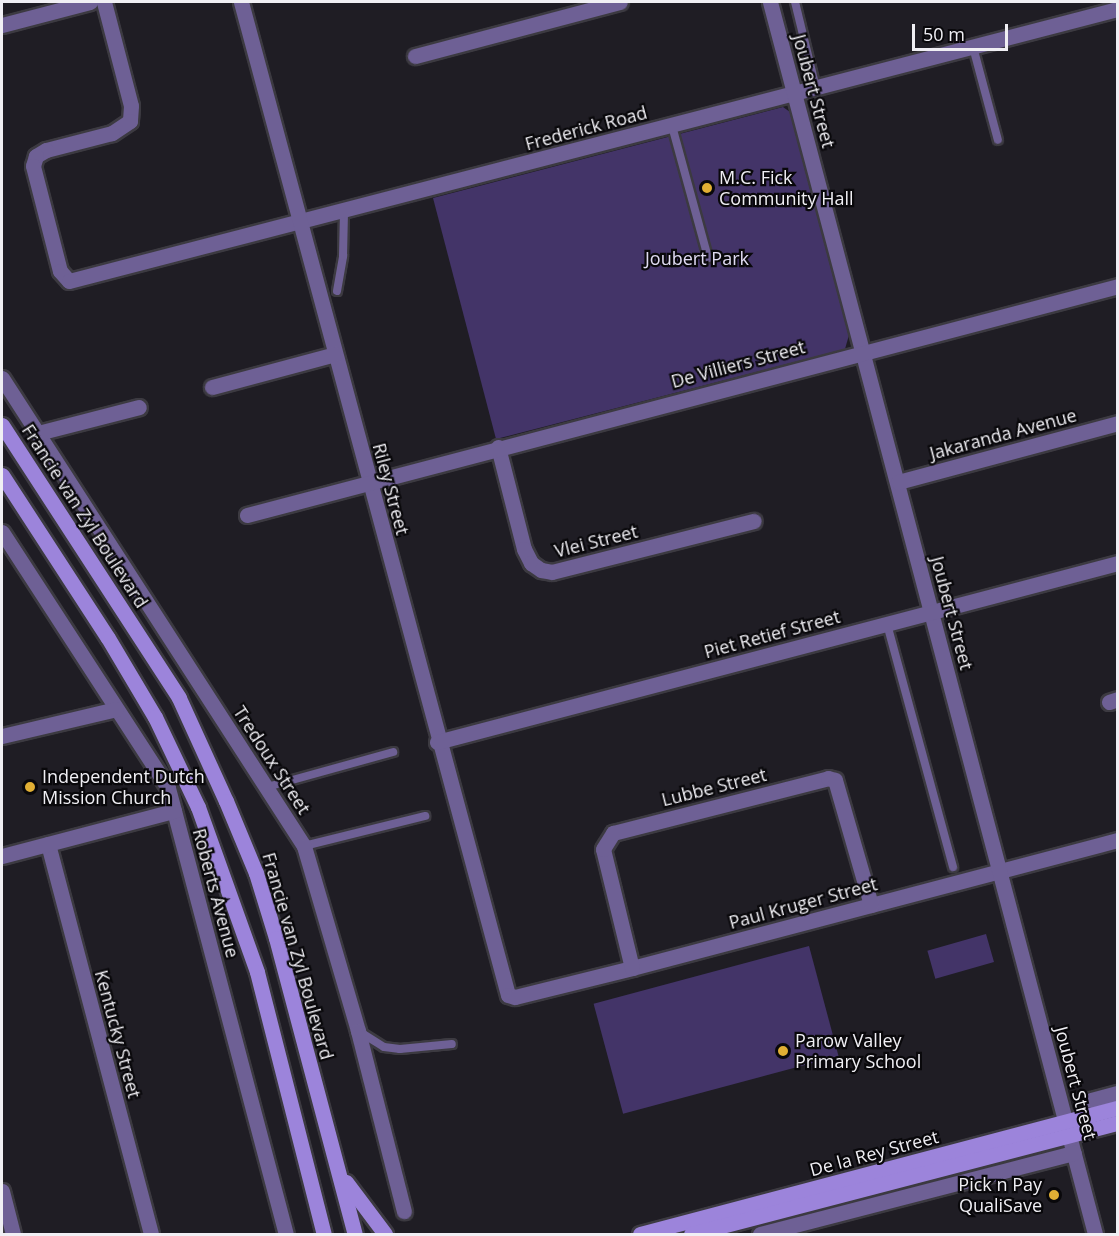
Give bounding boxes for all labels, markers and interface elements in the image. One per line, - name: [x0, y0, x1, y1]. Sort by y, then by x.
- scale bar: [915, 12, 1011, 50]
- text: 50 m: [923, 22, 965, 46]
- street label: Joubert Street: [788, 32, 840, 150]
- street label: Frederick Road: [523, 101, 649, 155]
- place label: M.C. Fick Community Hall: [719, 167, 854, 210]
- marker: M.C. Fick Community Hall: [700, 181, 714, 195]
- park label: Joubert Park: [645, 247, 749, 269]
- street label: De Villiers Street: [669, 336, 807, 392]
- street label: Jakaranda Avenue: [927, 404, 1079, 464]
- street label: Francie van Zyl Boulevard: [18, 420, 152, 612]
- street label: Riley Street: [368, 441, 414, 537]
- street label: Vlei Street: [552, 520, 640, 562]
- street label: Joubert Street: [926, 554, 978, 672]
- street label: Piet Retief Street: [702, 605, 842, 663]
- street label: Tredoux Street: [229, 702, 315, 818]
- street label: Lubbe Street: [659, 764, 769, 810]
- place label: Independent Dutch Mission Church: [42, 766, 205, 808]
- marker: Independent Dutch Mission Church: [23, 780, 37, 794]
- street label: Roberts Avenue: [188, 826, 244, 960]
- street label: Francie van Zyl Boulevard: [258, 850, 338, 1062]
- street label: Paul Kruger Street: [726, 873, 880, 933]
- street label: Kentucky Street: [91, 968, 145, 1100]
- street label: Joubert Street: [1050, 1024, 1102, 1142]
- place label: Parow Valley Primary School: [795, 1030, 921, 1072]
- marker: Parow Valley Primary School: [776, 1044, 790, 1058]
- street label: De la Rey Street: [807, 1125, 941, 1181]
- place label: Pick n Pay QualiSave: [958, 1174, 1042, 1216]
- marker: Pick n Pay QualiSave: [1047, 1188, 1061, 1202]

